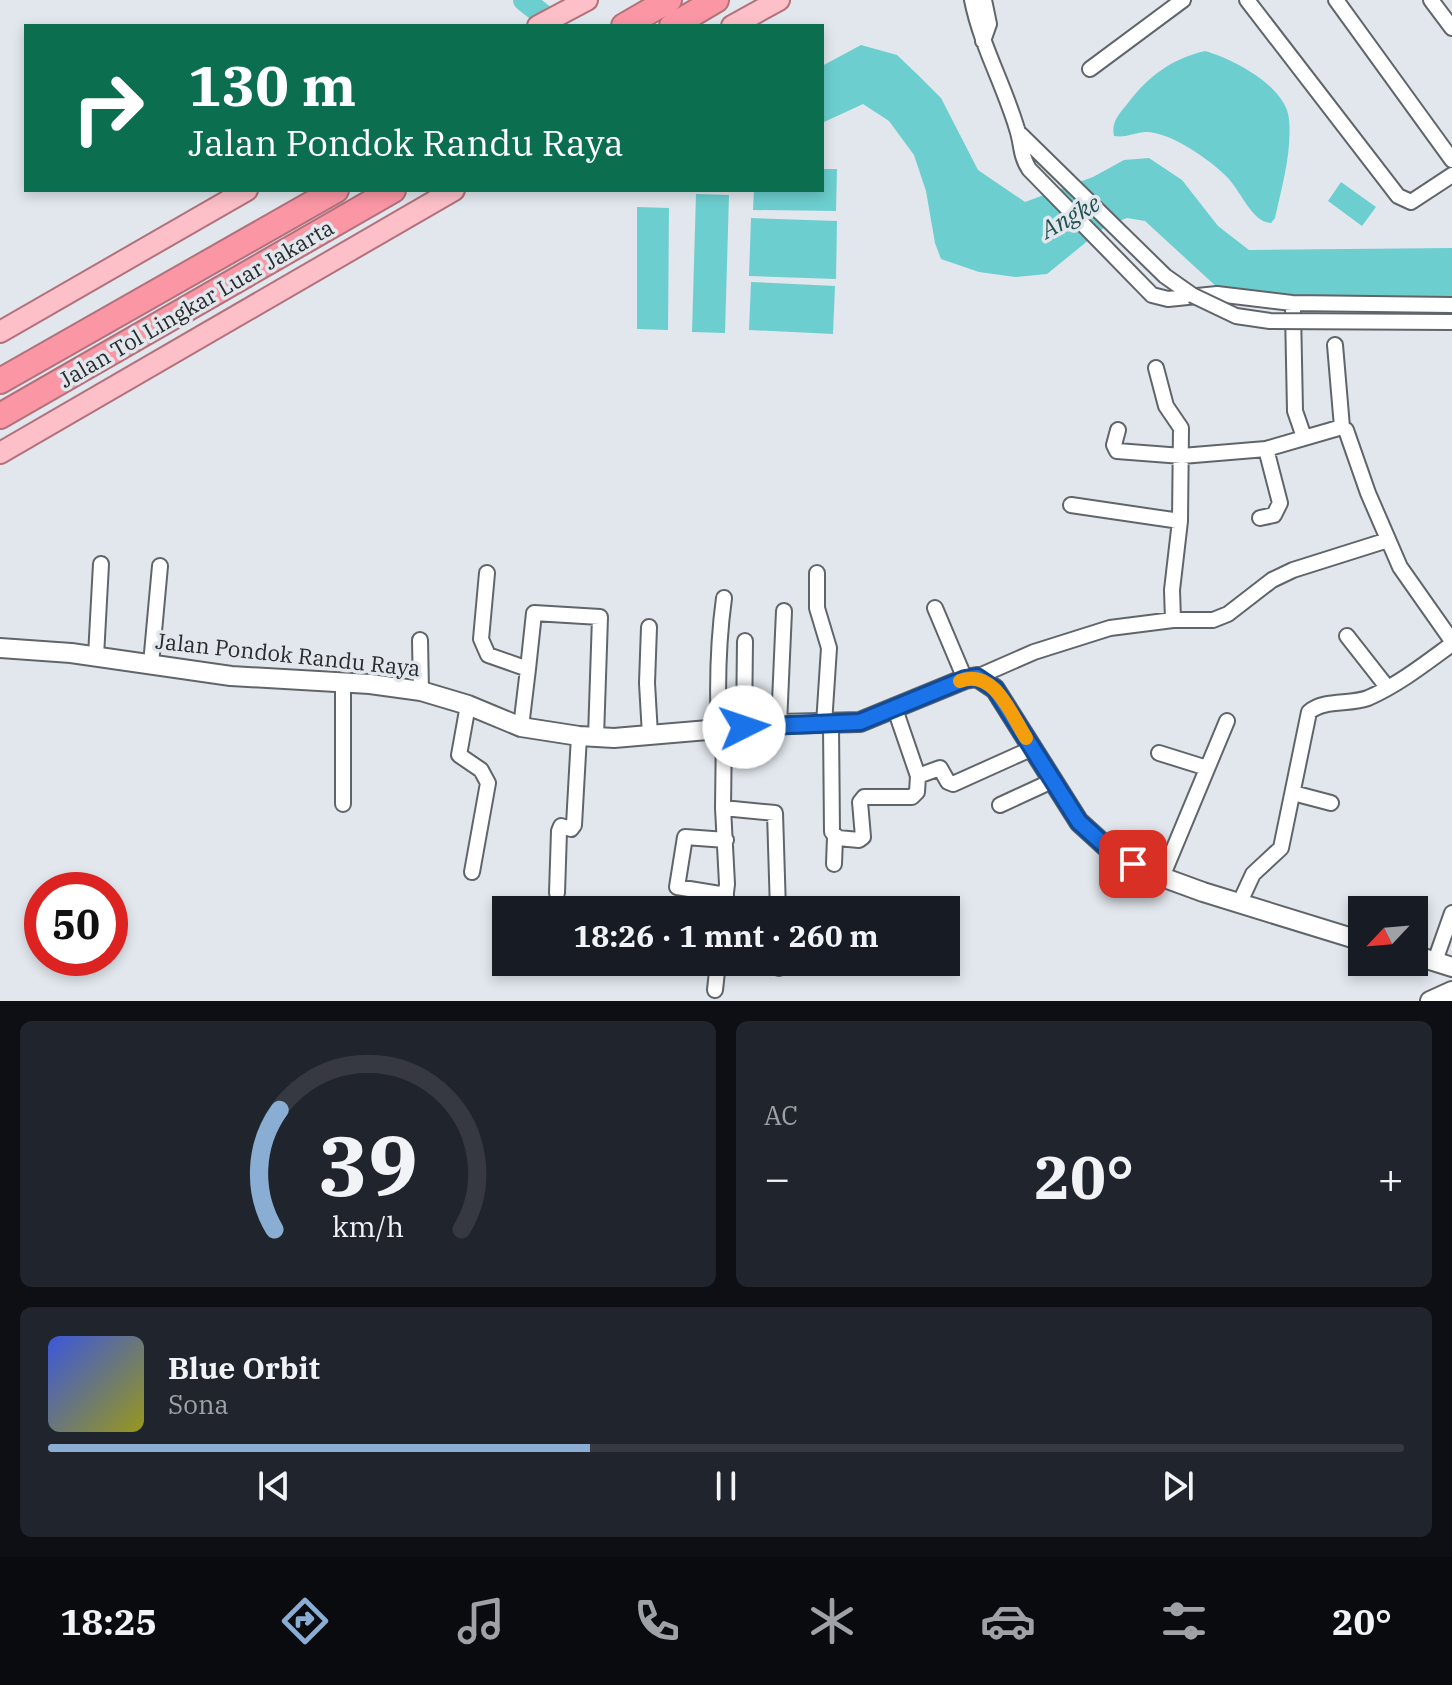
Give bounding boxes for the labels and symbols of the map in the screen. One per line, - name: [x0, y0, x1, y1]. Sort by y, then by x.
- water label: Angke: [1033, 186, 1106, 246]
- street label: Jalan Tol Lingkar Luar Jakarta: [53, 212, 339, 394]
- street label: Jalan Pondok Randu Raya: [154, 626, 422, 682]
- position arrow: [702, 685, 786, 769]
- pin: [1099, 830, 1167, 898]
- speed limit sign: 50: [24, 872, 128, 976]
- north arrow: [1348, 896, 1428, 976]

